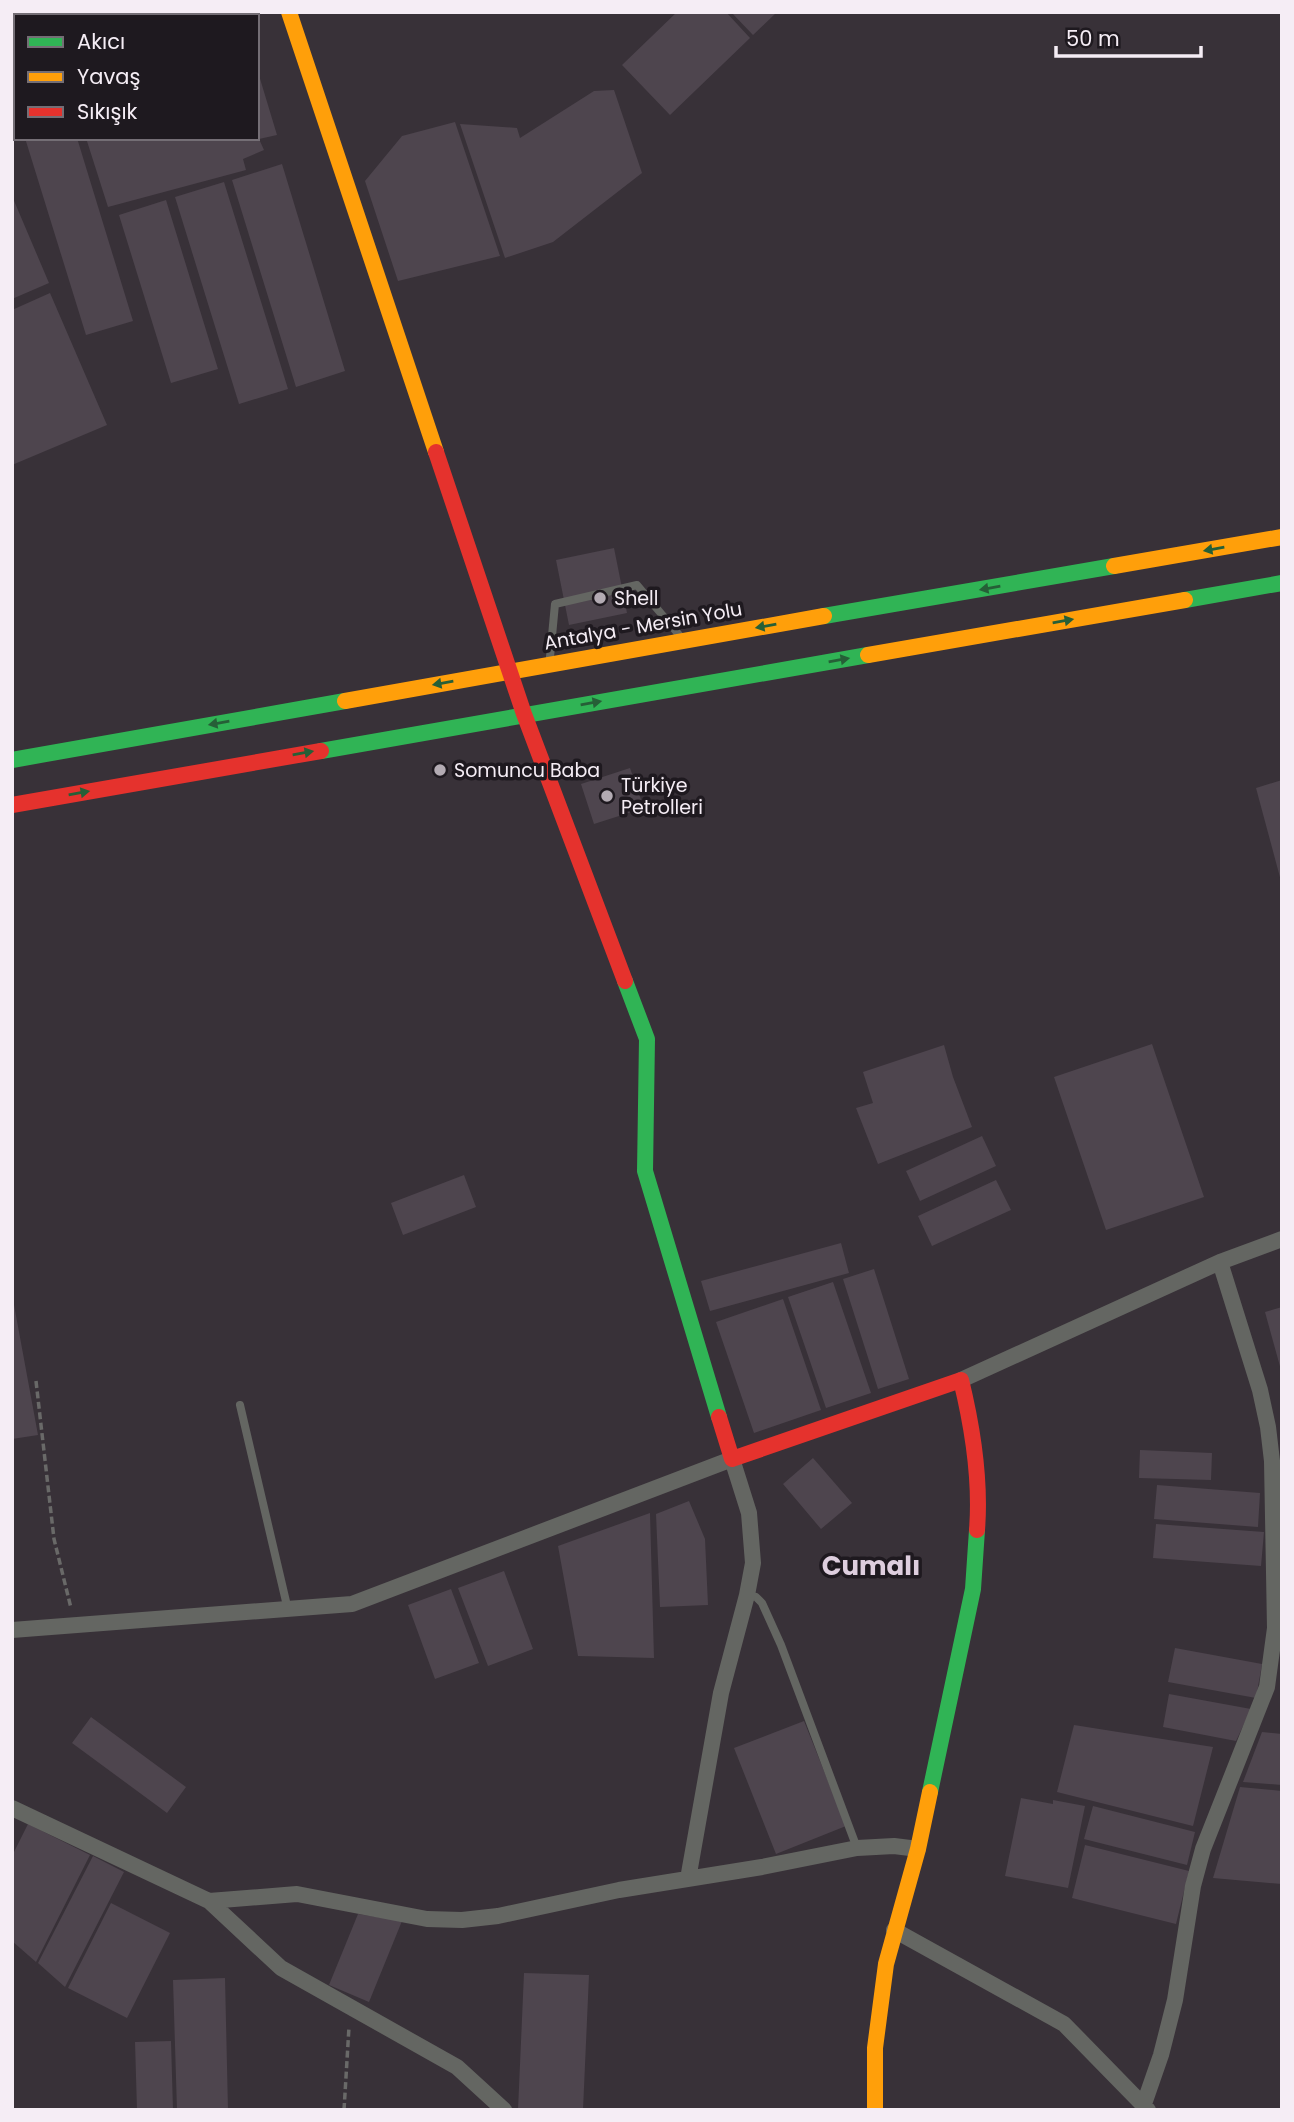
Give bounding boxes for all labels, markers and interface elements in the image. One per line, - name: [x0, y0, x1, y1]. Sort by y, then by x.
- legend: [14, 14, 259, 140]
- scale bar: [1056, 14, 1201, 58]
- text: 50 m: [1066, 24, 1120, 53]
- text: Akıcı: [77, 27, 125, 56]
- text: Yavaş: [77, 62, 140, 91]
- text: Sıkışık: [77, 97, 138, 126]
- one-way arrow: [1203, 544, 1225, 555]
- one-way arrow: [979, 583, 1001, 594]
- place label: Shell: [614, 585, 658, 612]
- marker: Shell: [592, 590, 608, 606]
- street label: Antalya - Mersin Yolu: [542, 595, 744, 657]
- one-way arrow: [1052, 615, 1074, 626]
- one-way arrow: [755, 621, 777, 632]
- one-way arrow: [828, 654, 850, 665]
- one-way arrow: [431, 678, 453, 689]
- one-way arrow: [580, 697, 602, 708]
- one-way arrow: [208, 718, 230, 729]
- one-way arrow: [293, 748, 315, 759]
- place label: Somuncu Baba: [454, 757, 600, 784]
- marker: Somuncu Baba: [432, 762, 448, 778]
- place label: Türkiye Petrolleri: [621, 772, 703, 821]
- one-way arrow: [69, 787, 91, 798]
- marker: Türkiye Petrolleri: [599, 788, 615, 804]
- district label: Cumalı: [822, 1548, 920, 1584]

